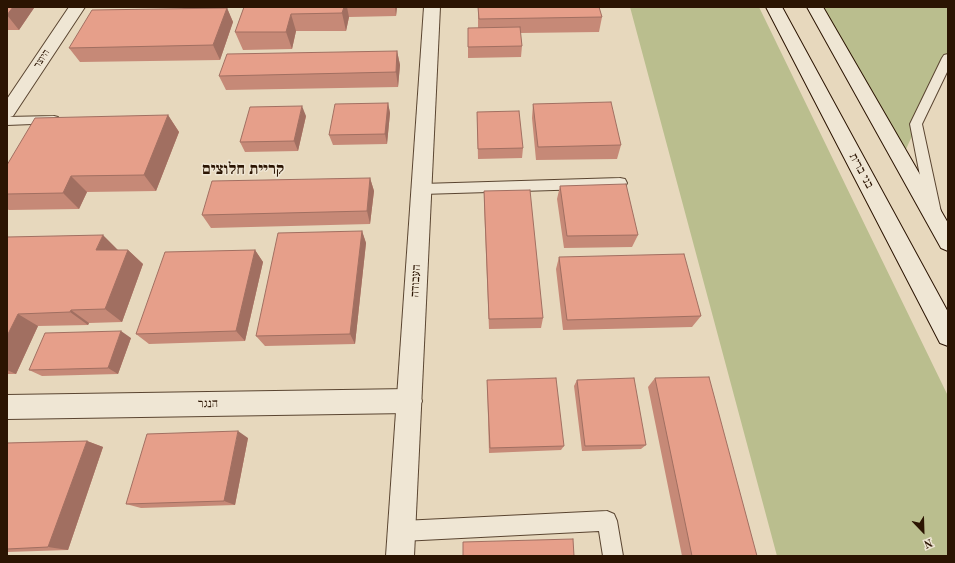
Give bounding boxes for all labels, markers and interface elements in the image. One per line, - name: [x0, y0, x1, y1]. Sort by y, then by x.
- street label: היוצר: [31, 47, 53, 71]
- street label: בני ברית: [846, 151, 876, 191]
- district label: קריית חלוצים: [202, 160, 284, 180]
- street label: העבודה: [408, 264, 424, 298]
- street label: הנגר: [198, 397, 218, 411]
- north arrow: [903, 511, 943, 551]
- text: N: [922, 536, 934, 549]

